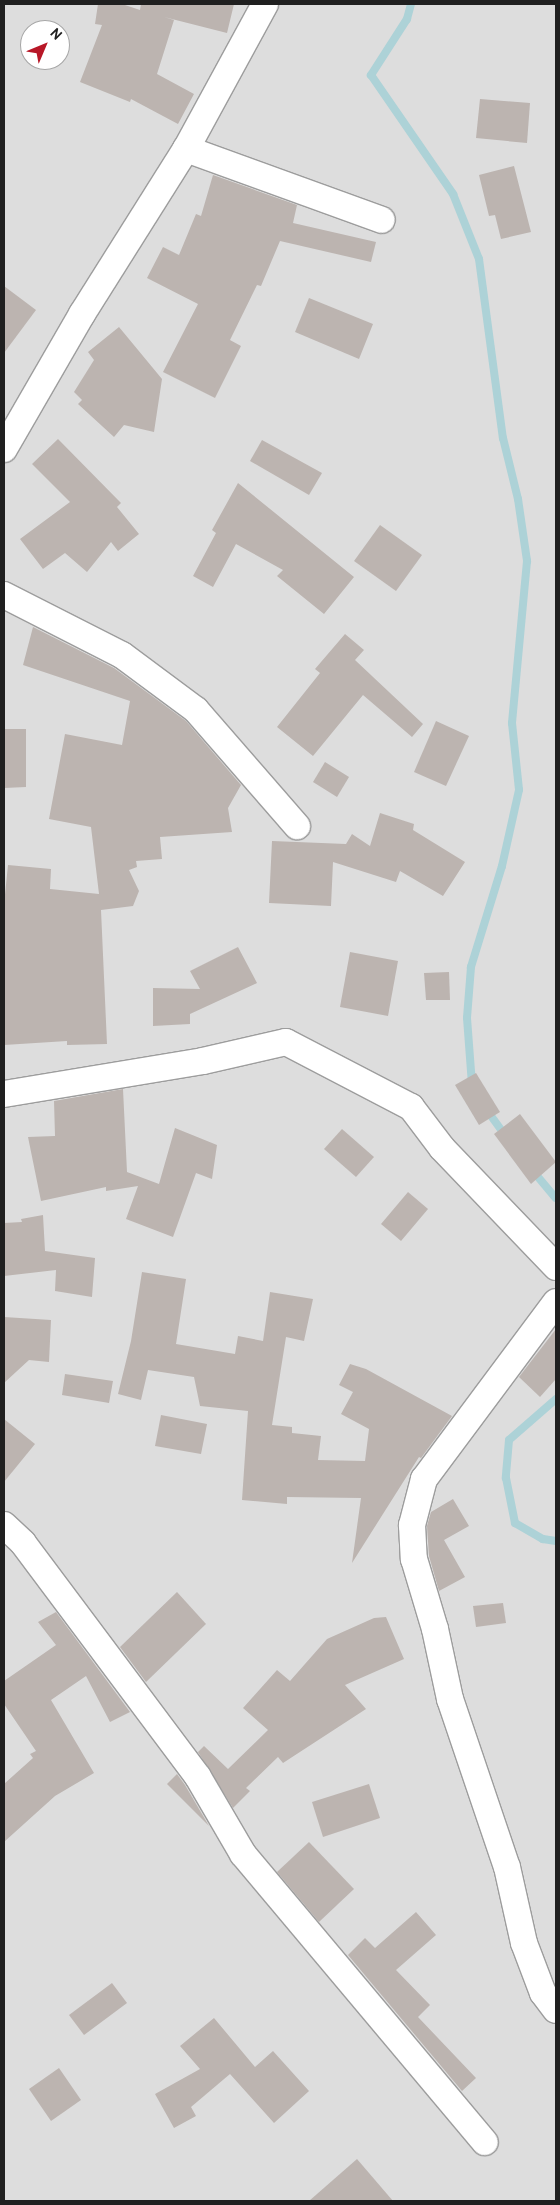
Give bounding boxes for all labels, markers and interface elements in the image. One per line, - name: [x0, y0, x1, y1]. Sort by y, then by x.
- north arrow: [20, 20, 70, 70]
- text: N: [46, 25, 65, 44]

